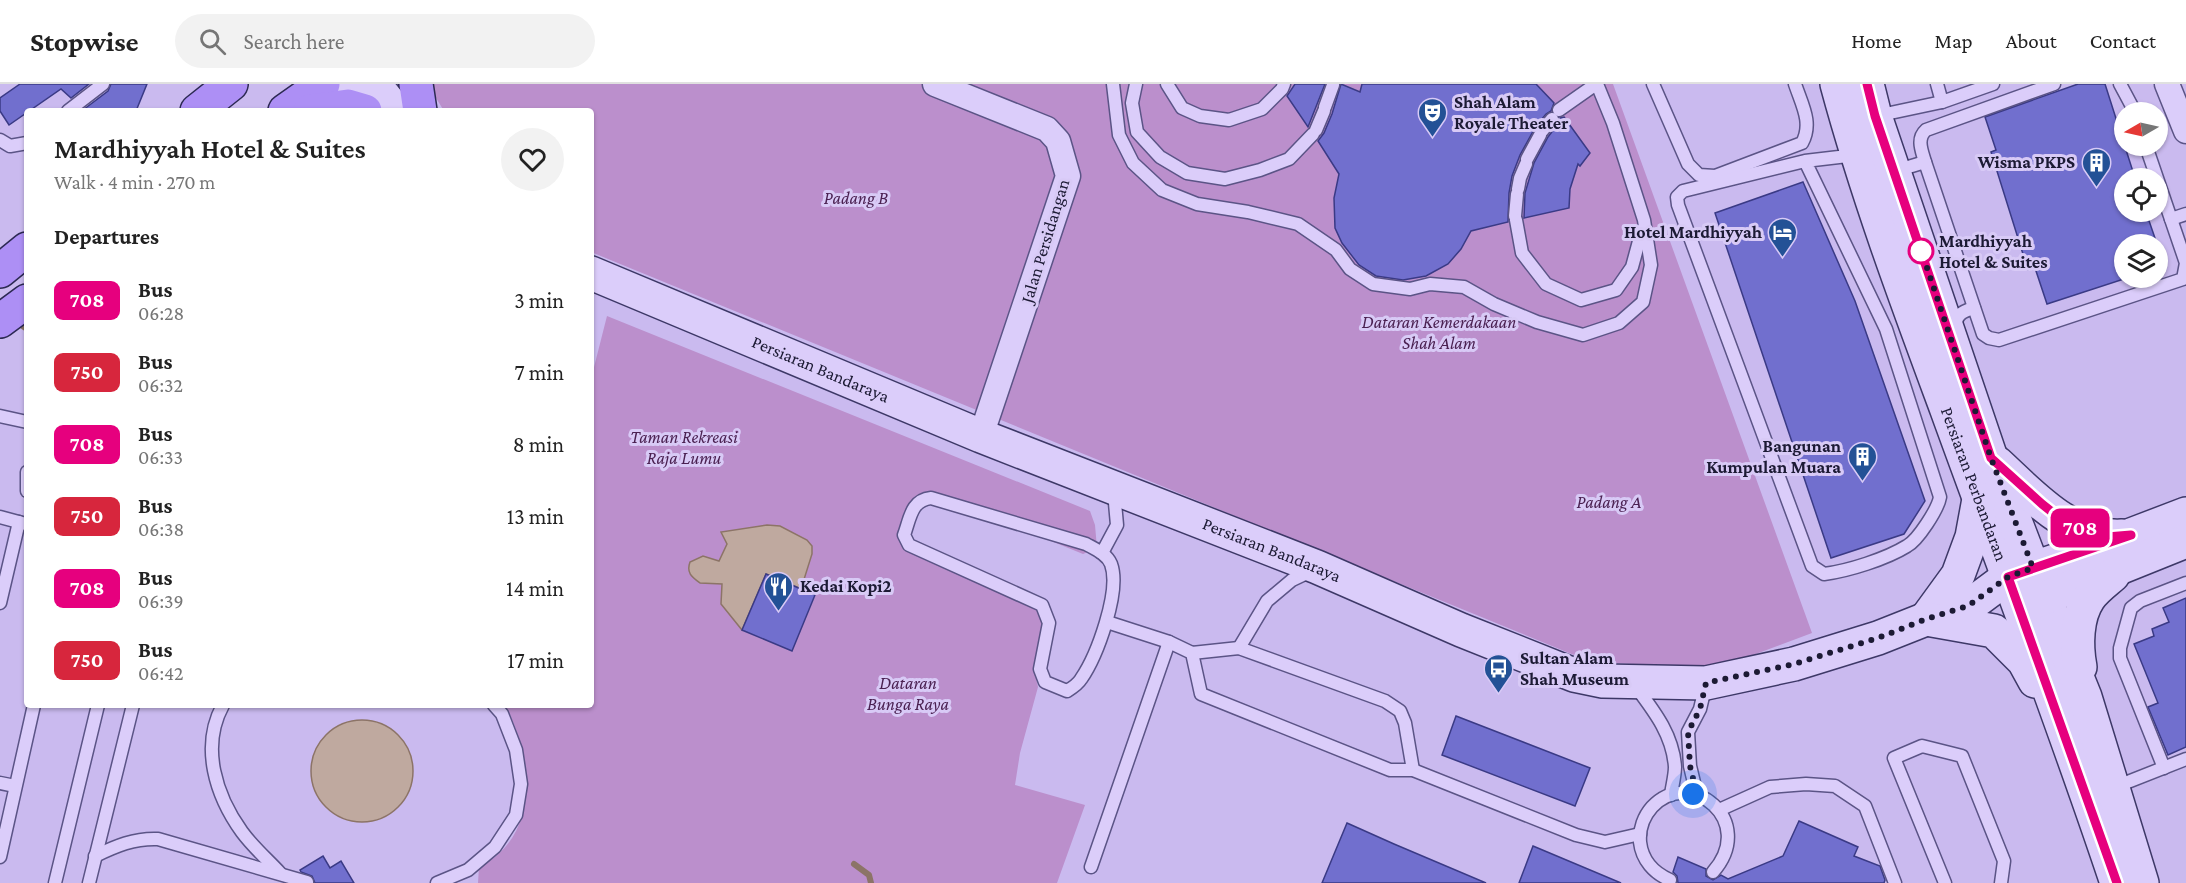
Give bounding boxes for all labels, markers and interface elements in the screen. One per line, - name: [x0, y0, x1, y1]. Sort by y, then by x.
- search box: [175, 14, 595, 68]
- icon: search: [196, 25, 229, 58]
- text: Stopwise: [30, 26, 139, 57]
- text: Search here: [244, 29, 345, 54]
- text: Home: [1851, 29, 1901, 53]
- text: Map: [1934, 29, 1973, 53]
- text: About: [2006, 29, 2057, 53]
- text: Contact: [2090, 29, 2156, 53]
- place label: Shah Alam Royale Theater: [1454, 92, 1568, 133]
- theatre icon: Shah Alam Royale Theater: [1417, 96, 1449, 138]
- north arrow: [2114, 102, 2168, 156]
- map controls: [2114, 102, 2168, 288]
- button: heart: [501, 128, 564, 191]
- text: Mardhiyyah Hotel & Suites: [54, 133, 366, 164]
- building icon: Wisma PKPS: [2080, 146, 2112, 188]
- place label: Wisma PKPS: [1977, 152, 2075, 172]
- button: locate: [2114, 168, 2168, 222]
- text: Walk · 4 min · 270 m: [54, 171, 215, 193]
- street label: Jalan Persidangan: [1016, 176, 1073, 307]
- park label: Padang B: [824, 188, 888, 208]
- hotel icon: Hotel Mardhiyyah: [1767, 216, 1799, 258]
- place label: Hotel Mardhiyyah: [1624, 222, 1763, 242]
- text: Departures: [54, 224, 159, 249]
- place label: Mardhiyyah Hotel & Suites: [1939, 231, 2048, 272]
- button: layers: [2114, 234, 2168, 288]
- marker: Mardhiyyah Hotel & Suites: [1908, 238, 1934, 264]
- text: Bus: [138, 277, 172, 302]
- text: 708: [70, 288, 104, 312]
- text: 3 min: [514, 288, 564, 313]
- text: 06:28: [138, 302, 184, 324]
- park label: Dataran Kemerdakaan Shah Alam: [1362, 312, 1516, 353]
- street label: Persiaran Bandaraya: [749, 331, 892, 407]
- text: Bus: [138, 349, 172, 374]
- text: 750: [71, 360, 103, 384]
- text: 7 min: [514, 360, 564, 385]
- text: 06:32: [138, 374, 183, 396]
- street label: Persiaran Perbandaran: [1937, 404, 2012, 564]
- text: Bus: [138, 421, 172, 446]
- park label: Taman Rekreasi Raja Lumu: [630, 427, 738, 469]
- text: 708: [70, 432, 104, 456]
- text: 8 min: [513, 432, 564, 457]
- place label: Bangunan Kumpulan Muara: [1706, 436, 1842, 477]
- building icon: Bangunan Kumpulan Muara: [1846, 440, 1878, 482]
- text: 06:33: [138, 446, 183, 468]
- park label: Padang A: [1577, 492, 1641, 512]
- text: Bus: [138, 493, 172, 518]
- text: 750: [71, 504, 103, 528]
- text: 13 min: [507, 504, 564, 529]
- line badge: 708: [2046, 508, 2114, 548]
- street label: Persiaran Bandaraya: [1200, 513, 1344, 586]
- text: 708: [2063, 516, 2097, 540]
- text: 06:38: [138, 518, 184, 540]
- text: Bus: [138, 565, 172, 590]
- restaurant icon: Kedai Kopi2: [763, 570, 795, 612]
- text: 708: [70, 576, 104, 600]
- text: 14 min: [506, 576, 564, 601]
- place label: Kedai Kopi2: [800, 576, 892, 596]
- text: 06:39: [138, 590, 184, 612]
- text: Bus: [138, 637, 172, 662]
- text: 750: [71, 648, 103, 672]
- text: 17 min: [507, 648, 564, 673]
- place label: Sultan Alam Shah Museum: [1520, 648, 1630, 689]
- bus stop icon: Sultan Alam Shah Museum: [1483, 652, 1515, 694]
- text: 06:42: [138, 662, 184, 684]
- park label: Dataran Bunga Raya: [867, 673, 950, 714]
- your location: [1678, 779, 1708, 809]

